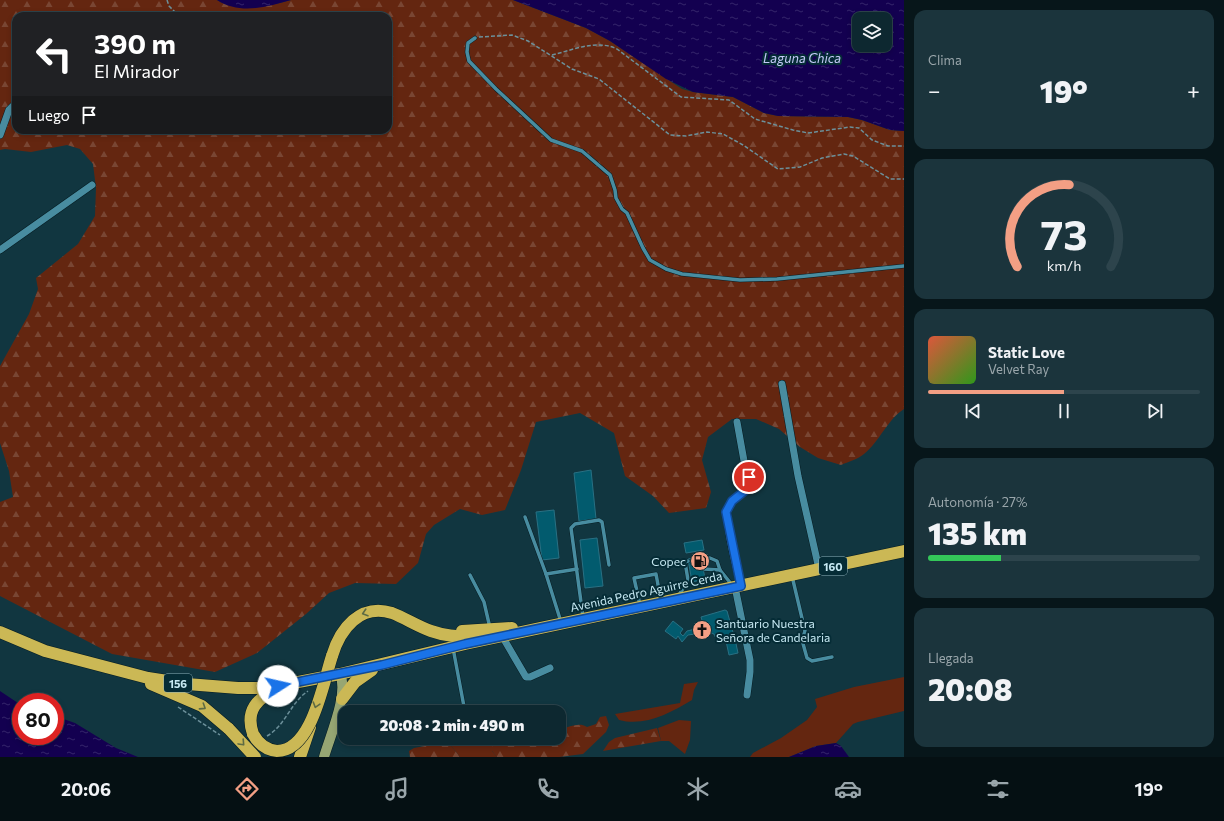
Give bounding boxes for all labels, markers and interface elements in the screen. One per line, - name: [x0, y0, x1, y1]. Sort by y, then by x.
- map controls: [852, 12, 892, 52]
- button: layers: [852, 12, 892, 52]
- text: 390 m: [94, 26, 176, 60]
- icon: left: [28, 28, 80, 80]
- water label: Laguna Chica: [763, 50, 841, 66]
- text: Clima: [928, 52, 962, 68]
- text: El Mirador: [94, 60, 179, 82]
- text: 19°: [1040, 72, 1088, 109]
- text: −: [928, 77, 941, 104]
- text: +: [1187, 77, 1200, 104]
- icon: arrive: [78, 104, 100, 126]
- text: Luego: [28, 106, 70, 124]
- text: 73: [1040, 208, 1088, 259]
- text: km/h: [1047, 256, 1081, 274]
- text: Static Love: [988, 343, 1065, 361]
- text: Velvet Ray: [988, 361, 1049, 377]
- icon: previous: [962, 400, 984, 422]
- icon: pause: [1053, 400, 1075, 422]
- icon: next: [1144, 400, 1166, 422]
- pin: [732, 460, 766, 494]
- icon: arrive: [738, 466, 760, 488]
- text: Autonomía · 27%: [928, 494, 1027, 510]
- text: 135 km: [928, 514, 1027, 551]
- fuel station icon: Copec: [689, 550, 711, 572]
- place label: Copec: [651, 554, 686, 568]
- road number: 160: [819, 557, 847, 575]
- street label: Avenida Pedro Aguirre Cerda: [569, 568, 723, 614]
- one-way arrow: [362, 608, 369, 617]
- place label: Santuario Nuestra Señora de Candelaria: [716, 616, 830, 644]
- church icon: Santuario Nuestra Señora de Candelaria: [691, 619, 713, 641]
- text: Llegada: [928, 650, 974, 666]
- position arrow: [257, 665, 299, 707]
- text: 20:08: [928, 670, 1013, 707]
- road number: 156: [164, 674, 192, 692]
- speed limit sign: 80: [12, 693, 64, 745]
- one-way arrow: [312, 701, 321, 708]
- one-way arrow: [199, 703, 206, 710]
- text: 20:08 · 2 min · 490 m: [380, 716, 524, 734]
- one-way arrow: [237, 738, 245, 746]
- icon: directions: [233, 775, 261, 803]
- icon: music: [383, 775, 411, 803]
- icon: phone: [534, 775, 562, 803]
- icon: climate: [684, 775, 712, 803]
- icon: car: [834, 775, 862, 803]
- icon: filters: [984, 775, 1012, 803]
- text: 20:06: [61, 778, 111, 800]
- text: 19°: [1135, 778, 1163, 800]

